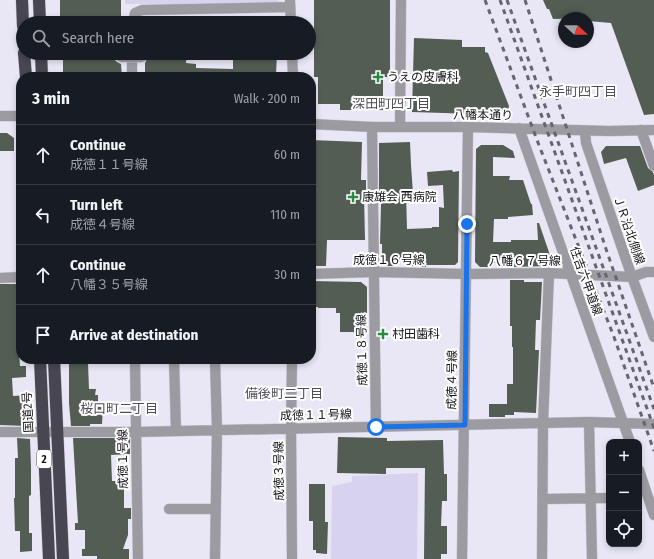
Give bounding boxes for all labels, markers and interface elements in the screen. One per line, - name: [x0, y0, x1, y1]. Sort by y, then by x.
- north arrow: [558, 12, 594, 48]
- search box: [16, 16, 316, 60]
- icon: search: [30, 27, 52, 49]
- text: Search here: [62, 29, 134, 47]
- place label: うえの皮膚科: [387, 70, 459, 84]
- marker: うえの皮膚科: [372, 71, 384, 83]
- district label: 永手町四丁目: [539, 84, 617, 99]
- text: 3 min: [32, 88, 70, 109]
- text: Walk · 200 m: [234, 91, 300, 106]
- district label: 深田町四丁目: [352, 96, 430, 111]
- street label: 八幡本通り: [453, 107, 513, 123]
- text: Continue: [70, 136, 126, 154]
- icon: ahead: [32, 144, 54, 166]
- text: 60 m: [274, 147, 300, 162]
- text: 成徳１１号線: [70, 157, 148, 172]
- place label: 康雄会 西病院: [362, 190, 437, 204]
- marker: 康雄会 西病院: [347, 191, 359, 203]
- street label: ＪＲ沿北側線: [611, 194, 647, 266]
- text: Turn left: [70, 196, 123, 214]
- icon: left: [32, 204, 54, 226]
- text: 110 m: [270, 207, 300, 222]
- route end: [458, 215, 476, 233]
- text: 成徳４号線: [70, 217, 135, 232]
- street label: 住吉六甲道線: [567, 245, 605, 317]
- street label: 成徳１６号線: [353, 253, 425, 267]
- street label: 八幡６７号線: [489, 254, 561, 268]
- text: Continue: [70, 256, 126, 274]
- icon: ahead: [32, 264, 54, 286]
- text: 30 m: [274, 267, 300, 282]
- text: 八幡３５号線: [70, 277, 148, 292]
- street label: 成徳１８号線: [354, 314, 370, 386]
- icon: arrive: [32, 324, 54, 346]
- text: Arrive at destination: [70, 326, 198, 344]
- place label: 村田歯科: [392, 327, 440, 341]
- marker: 村田歯科: [377, 328, 389, 340]
- street label: 成徳４号線: [444, 350, 460, 410]
- district label: 備後町二丁目: [245, 386, 323, 401]
- street label: 国道2号: [20, 391, 36, 433]
- district label: 桜口町二丁目: [80, 401, 158, 416]
- street label: 成徳１１号線: [280, 407, 352, 423]
- route start: [367, 418, 385, 436]
- street label: 成徳１号線: [115, 429, 131, 489]
- map controls: [606, 439, 642, 547]
- button: +: [606, 439, 642, 475]
- street label: 成徳３号線: [271, 441, 287, 501]
- road number: 2: [37, 450, 51, 468]
- button: −: [606, 475, 642, 511]
- button: locate: [606, 511, 642, 547]

